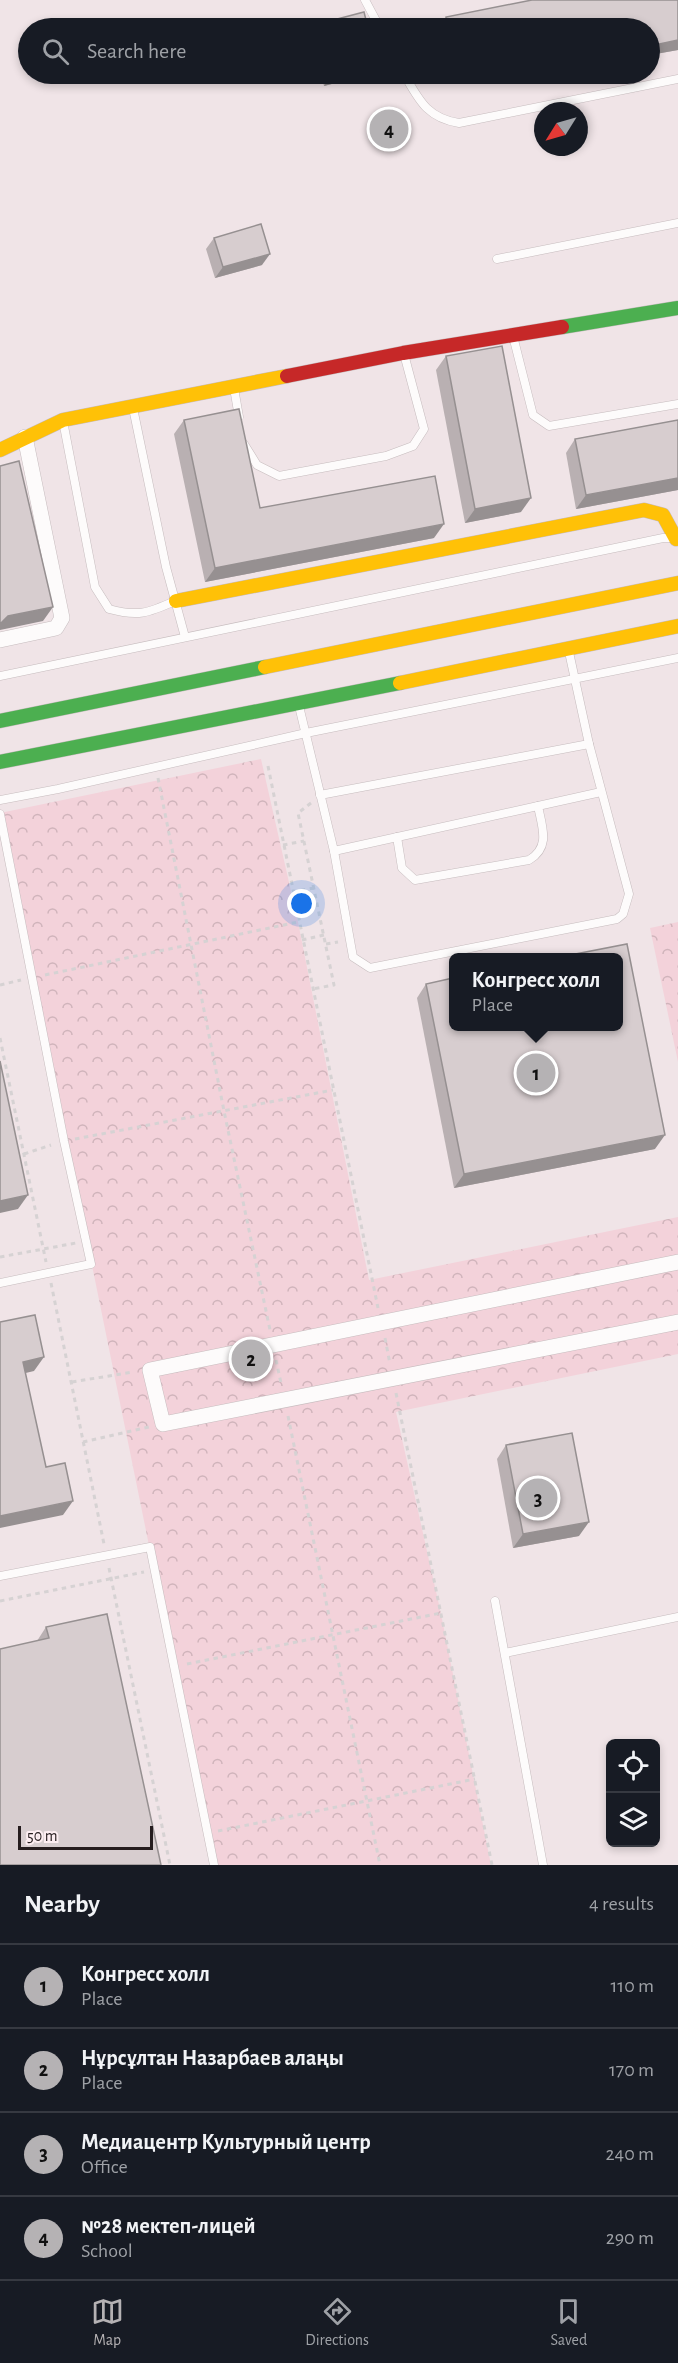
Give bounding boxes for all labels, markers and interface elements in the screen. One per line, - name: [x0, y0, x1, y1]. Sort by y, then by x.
- search box: [18, 18, 660, 84]
- icon: search: [39, 35, 72, 68]
- text: Search here: [87, 40, 186, 62]
- north arrow: [534, 102, 588, 156]
- pin: 4: [370, 106, 408, 152]
- your location: [287, 889, 316, 918]
- popup: [449, 953, 623, 1031]
- text: Конгресс холл: [472, 969, 600, 991]
- text: Place: [472, 995, 513, 1015]
- pin: 1: [516, 1050, 556, 1096]
- pin: 2: [232, 1336, 270, 1382]
- pin: 3: [518, 1476, 558, 1520]
- map controls: [606, 1739, 660, 1847]
- button: locate: [606, 1739, 660, 1793]
- button: layers: [606, 1793, 660, 1847]
- scale bar: [18, 1823, 153, 1850]
- text: 50 m: [27, 1828, 58, 1844]
- text: Nearby: [24, 1891, 100, 1917]
- text: 4 results: [589, 1894, 654, 1914]
- text: Конгресс холл: [81, 1963, 210, 1985]
- text: 1: [40, 1976, 47, 1996]
- text: 110 m: [610, 1976, 654, 1996]
- text: Place: [81, 1989, 122, 2009]
- text: Нұрсұлтан Назарбаев алаңы: [81, 2047, 344, 2069]
- text: 2: [39, 2060, 48, 2080]
- text: 170 m: [609, 2060, 654, 2080]
- text: Place: [81, 2073, 122, 2093]
- text: Медиацентр Культурный центр: [81, 2131, 371, 2153]
- text: 3: [39, 2144, 48, 2164]
- text: 240 m: [605, 2144, 654, 2164]
- text: Office: [81, 2157, 128, 2177]
- text: №28 мектеп-лицей: [81, 2215, 256, 2237]
- text: 4: [38, 2228, 49, 2248]
- text: 290 m: [606, 2228, 654, 2248]
- text: School: [81, 2241, 133, 2261]
- tab: Map: [91, 2295, 124, 2350]
- tab: Directions: [305, 2295, 369, 2350]
- tab: Saved: [551, 2295, 587, 2350]

